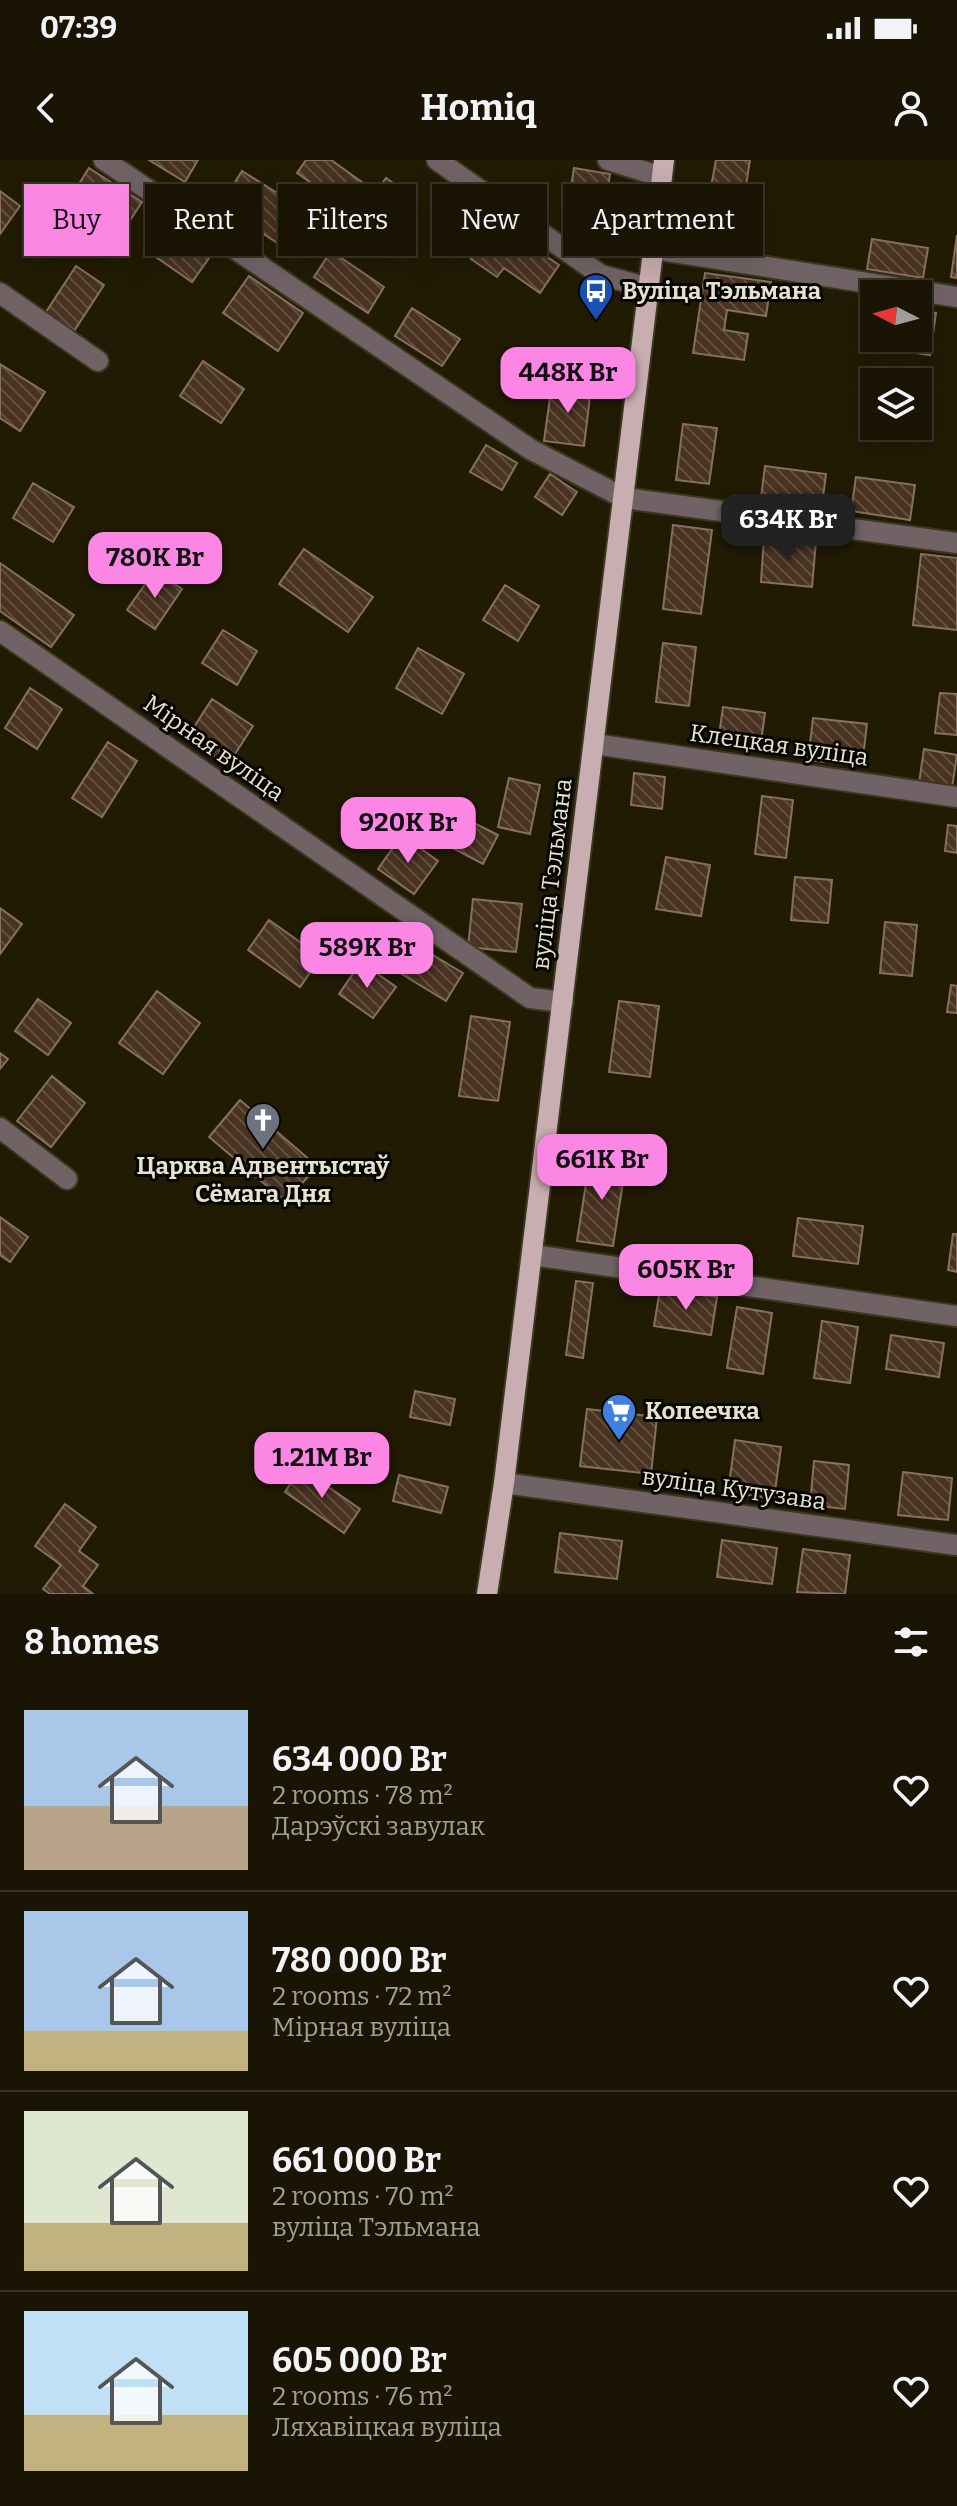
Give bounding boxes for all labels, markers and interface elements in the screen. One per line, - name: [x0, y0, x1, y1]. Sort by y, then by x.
- text: 07:39: [40, 10, 117, 46]
- icon: back: [24, 86, 68, 130]
- text: Homiq: [421, 86, 536, 130]
- icon: person: [889, 86, 933, 130]
- chip: Buy: [24, 184, 129, 256]
- chip: Rent: [145, 184, 262, 256]
- chip: Filters: [278, 184, 416, 256]
- chip: New: [432, 184, 547, 256]
- chip: Apartment: [563, 184, 763, 256]
- bus stop icon: Вуліца Тэльмана: [577, 272, 615, 322]
- place label: Вуліца Тэльмана: [622, 277, 822, 305]
- north arrow: [860, 280, 932, 352]
- map controls: [860, 280, 932, 440]
- pin: 448K Br: [494, 347, 642, 415]
- text: 448K Br: [518, 357, 618, 388]
- button: layers: [860, 368, 932, 440]
- pin: 634K Br: [714, 494, 862, 562]
- text: 634K Br: [739, 504, 837, 535]
- pin: 780K Br: [81, 532, 229, 600]
- text: 780K Br: [106, 542, 204, 573]
- street label: Мірная вуліца: [138, 689, 290, 807]
- street label: Клецкая вуліца: [688, 719, 870, 771]
- street label: вуліца Тэльмана: [526, 777, 578, 971]
- pin: 920K Br: [334, 797, 482, 865]
- text: 920K Br: [359, 807, 457, 838]
- pin: 589K Br: [293, 922, 441, 990]
- text: 589K Br: [318, 932, 416, 963]
- church icon: Царква Адвентыстаў Сёмага Дня: [244, 1101, 282, 1151]
- pin: 661K Br: [528, 1134, 676, 1202]
- text: 661K Br: [555, 1144, 649, 1175]
- place label: Царква Адвентыстаў Сёмага Дня: [137, 1152, 390, 1208]
- pin: 605K Br: [612, 1244, 760, 1312]
- text: 605K Br: [637, 1254, 735, 1285]
- supermarket icon: Копеечка: [600, 1392, 638, 1442]
- place label: Копеечка: [645, 1397, 760, 1425]
- pin: 1.21M Br: [239, 1432, 405, 1500]
- text: 1.21M Br: [272, 1442, 372, 1473]
- street label: вуліца Кутузава: [640, 1462, 828, 1516]
- icon: filters: [889, 1620, 933, 1664]
- text: 8 homes: [24, 1622, 160, 1663]
- text: 634 000 Br: [272, 1739, 447, 1780]
- icon: home: [88, 1742, 184, 1838]
- icon: heart: [889, 1768, 933, 1812]
- text: 2 rooms · 78 m²: [272, 1780, 453, 1811]
- text: Дарэўскі завулак: [272, 1811, 485, 1842]
- text: 780 000 Br: [272, 1940, 446, 1981]
- icon: home: [88, 1943, 184, 2039]
- icon: heart: [889, 1969, 933, 2013]
- text: 2 rooms · 72 m²: [272, 1981, 452, 2012]
- text: Мірная вуліца: [272, 2012, 451, 2043]
- text: 661 000 Br: [272, 2140, 441, 2181]
- icon: home: [88, 2143, 184, 2239]
- icon: heart: [889, 2169, 933, 2213]
- text: 2 rooms · 70 m²: [272, 2181, 454, 2212]
- text: вуліца Тэльмана: [272, 2212, 481, 2243]
- text: 605 000 Br: [272, 2340, 447, 2381]
- icon: home: [88, 2343, 184, 2439]
- icon: heart: [889, 2369, 933, 2413]
- text: 2 rooms · 76 m²: [272, 2381, 452, 2412]
- text: Ляхавіцкая вуліца: [272, 2412, 502, 2443]

